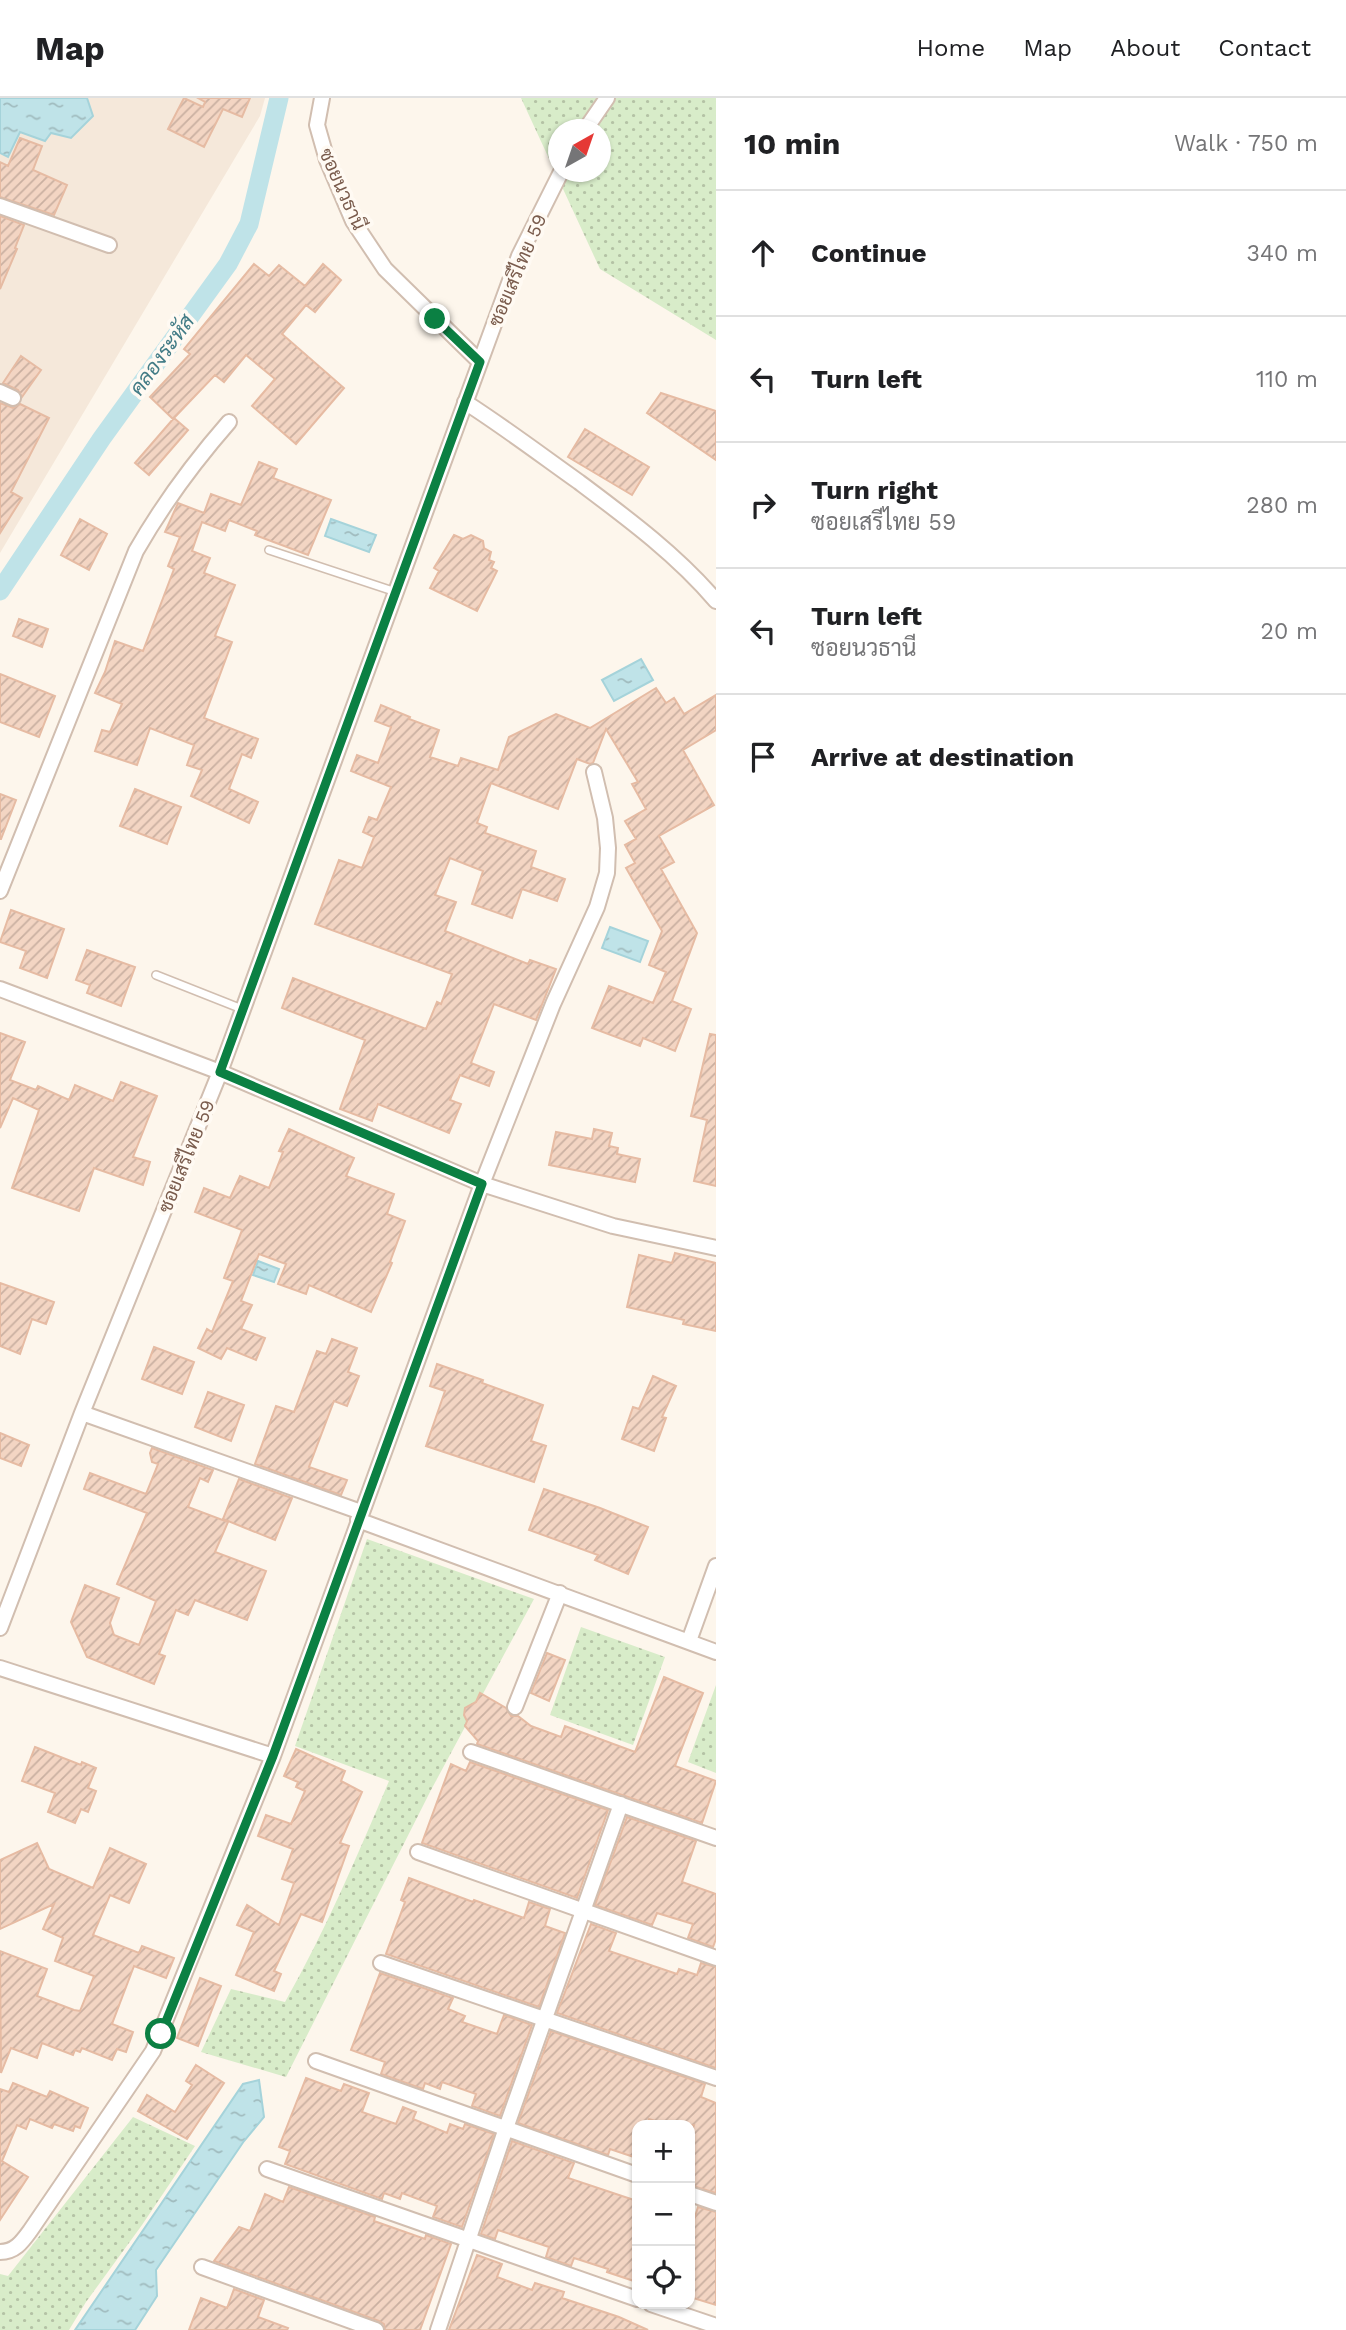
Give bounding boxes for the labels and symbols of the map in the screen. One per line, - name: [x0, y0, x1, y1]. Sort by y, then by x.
- north arrow: [548, 119, 611, 182]
- street label: ซอยนวธานี: [314, 144, 372, 234]
- street label: ซอยเสรีไทย 59: [483, 210, 551, 330]
- route end: [419, 303, 450, 334]
- water label: คลองระหัส: [124, 309, 200, 400]
- street label: ซอยเสรีไทย 59: [152, 1096, 220, 1216]
- route start: [145, 2018, 176, 2049]

